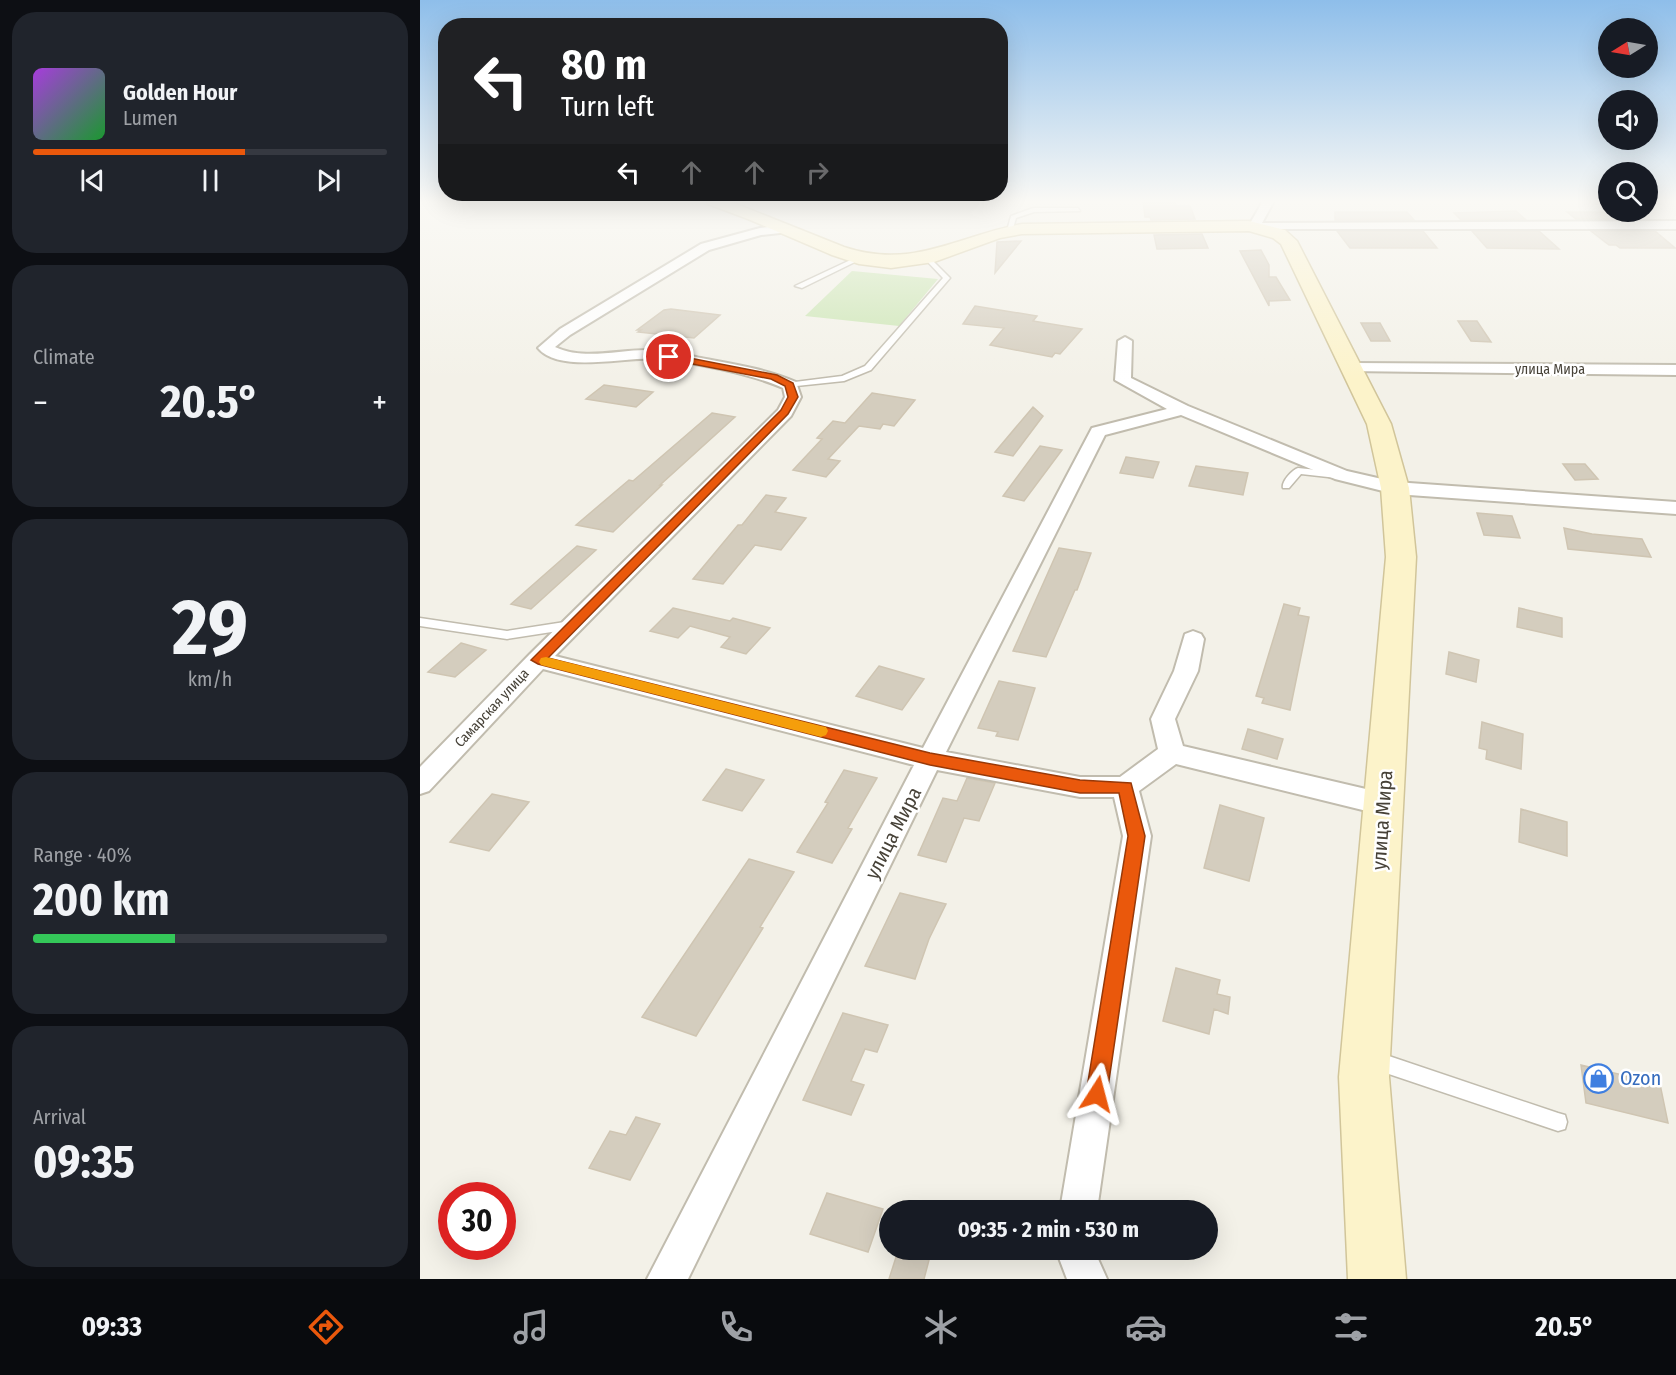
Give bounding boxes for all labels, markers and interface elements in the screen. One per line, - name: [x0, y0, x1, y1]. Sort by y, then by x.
- north arrow: [1598, 18, 1658, 78]
- map controls: [1598, 18, 1658, 222]
- text: 80 m: [561, 40, 647, 90]
- icon: left: [462, 42, 540, 120]
- text: Golden Hour: [123, 79, 237, 106]
- button: sound: [1598, 90, 1658, 150]
- text: Turn left: [561, 91, 654, 123]
- text: Lumen: [123, 106, 178, 130]
- icon: left: [612, 156, 645, 189]
- icon: ahead: [675, 156, 708, 189]
- icon: ahead: [738, 156, 771, 189]
- icon: right: [801, 156, 834, 189]
- button: search: [1598, 162, 1658, 222]
- icon: previous: [76, 164, 109, 197]
- icon: pause: [194, 164, 227, 197]
- icon: next: [312, 164, 345, 197]
- pin: [643, 331, 694, 382]
- icon: arrive: [652, 340, 685, 373]
- text: Climate: [33, 345, 95, 369]
- street label: улица Мира: [1515, 361, 1585, 378]
- text: 20.5°: [160, 375, 259, 429]
- text: −: [33, 383, 48, 423]
- text: +: [372, 383, 387, 423]
- text: 29: [172, 581, 248, 675]
- street label: Самарская улица: [451, 665, 533, 751]
- text: km/h: [188, 667, 232, 691]
- street label: улица Мира: [1367, 769, 1397, 871]
- street label: улица Мира: [860, 783, 926, 883]
- text: Range · 40%: [33, 843, 132, 867]
- text: 200 km: [33, 873, 170, 927]
- position arrow: [1065, 1062, 1129, 1126]
- shop icon: Ozon: [1583, 1062, 1615, 1094]
- place label: Ozon: [1620, 1066, 1661, 1090]
- text: Arrival: [33, 1105, 86, 1129]
- text: 09:35: [33, 1135, 135, 1189]
- speed limit sign: 30: [438, 1182, 516, 1260]
- text: 09:35 · 2 min · 530 m: [958, 1216, 1139, 1243]
- icon: directions: [305, 1306, 347, 1348]
- icon: music: [510, 1306, 552, 1348]
- icon: phone: [715, 1306, 757, 1348]
- icon: climate: [920, 1306, 962, 1348]
- icon: car: [1125, 1306, 1167, 1348]
- icon: filters: [1330, 1306, 1372, 1348]
- text: 09:33: [82, 1311, 142, 1343]
- text: 20.5°: [1535, 1311, 1594, 1343]

